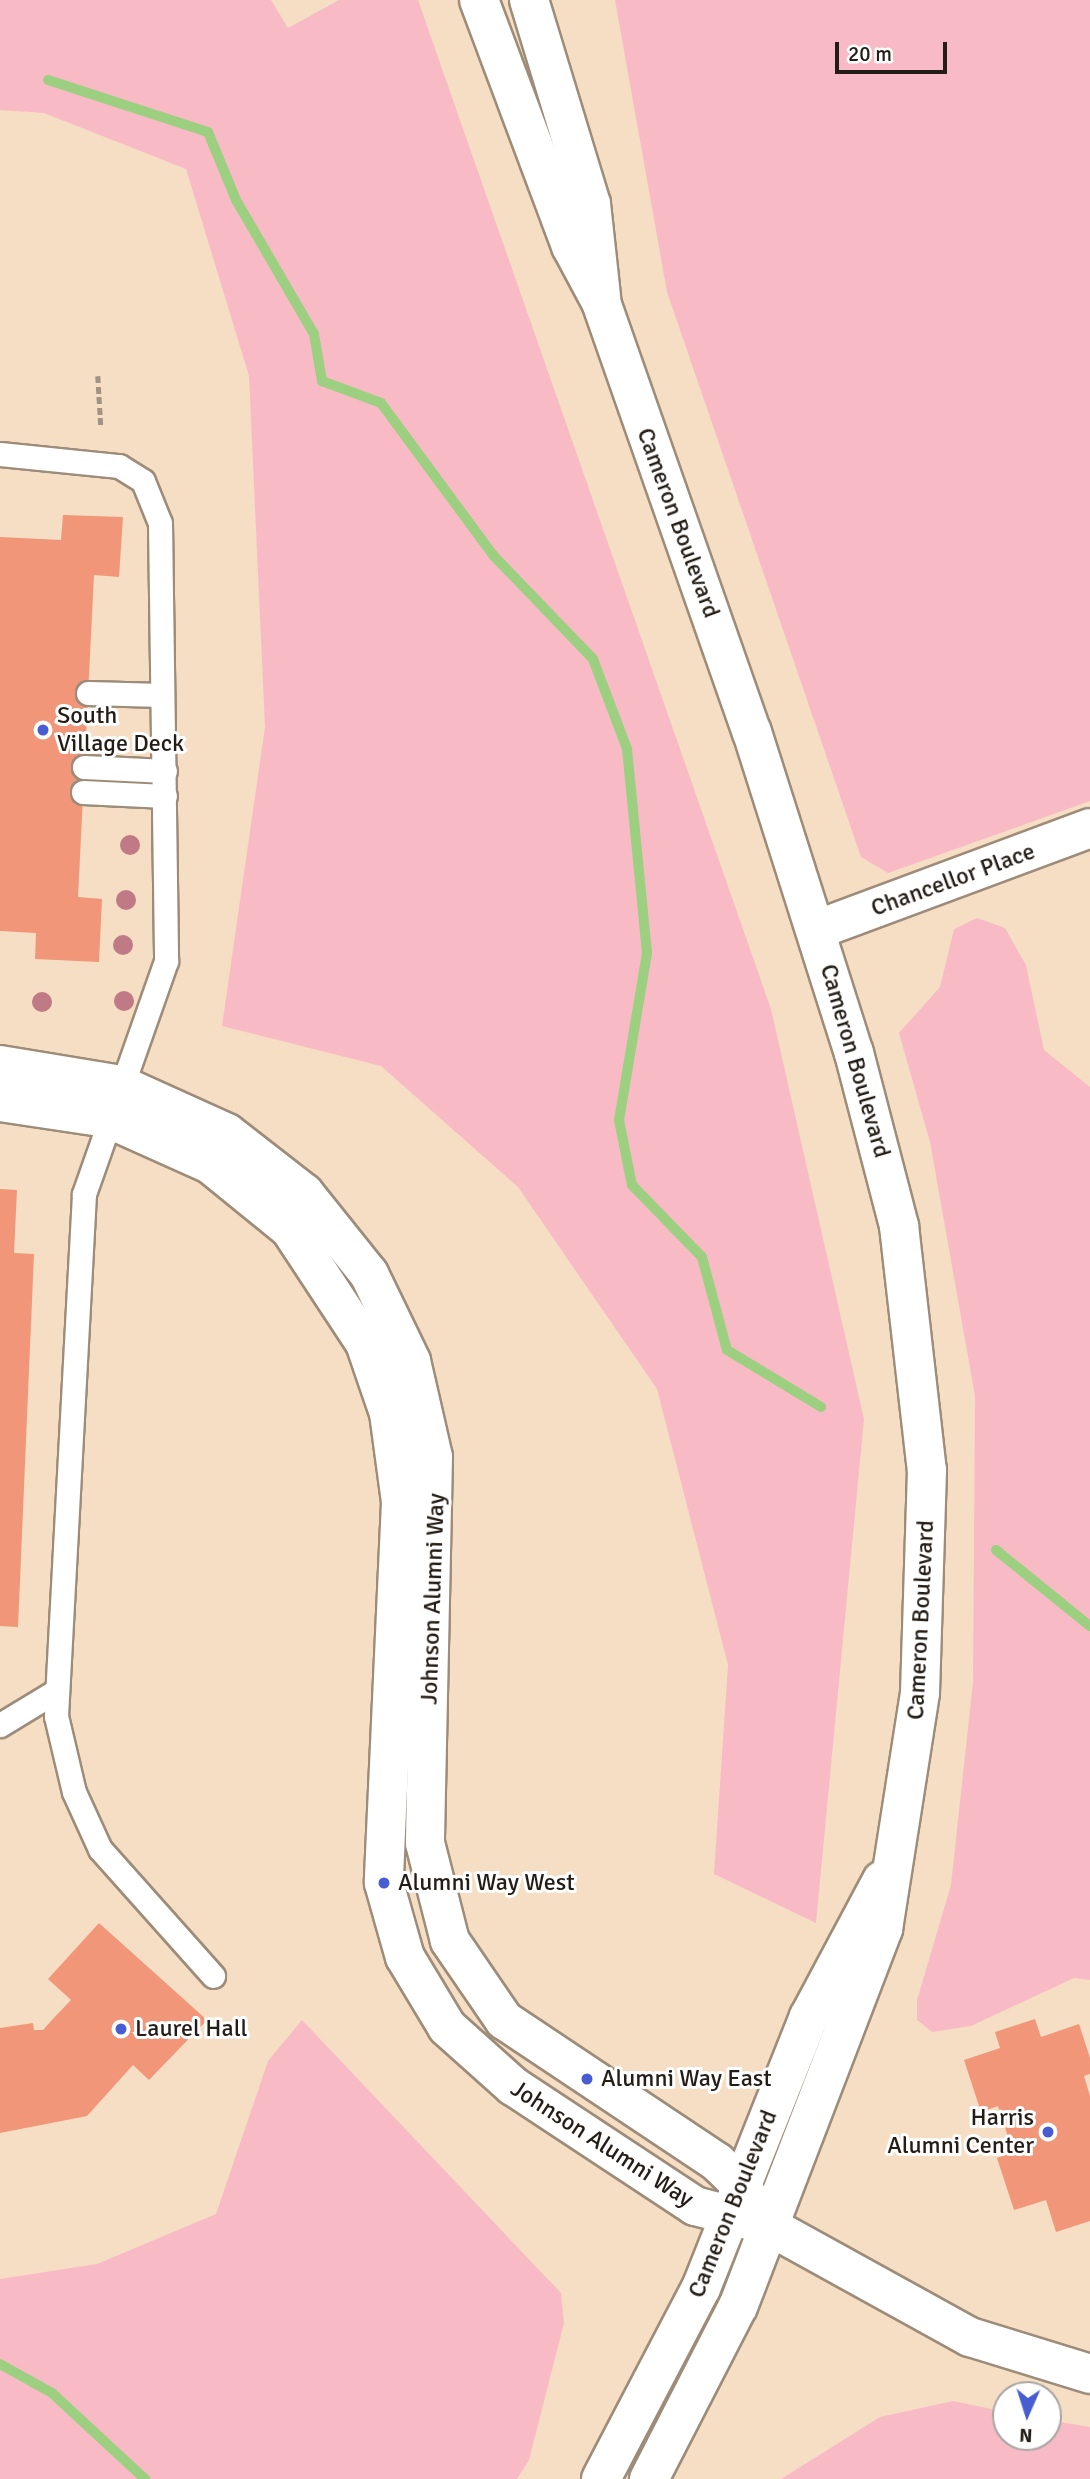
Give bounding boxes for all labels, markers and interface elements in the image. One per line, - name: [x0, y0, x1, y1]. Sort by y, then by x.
- scale bar: [838, 28, 950, 72]
- text: 20 m: [848, 41, 892, 67]
- street label: Cameron Boulevard: [630, 424, 726, 622]
- place label: South Village Deck: [57, 702, 184, 758]
- marker: South Village Deck: [35, 722, 51, 738]
- street label: Chancellor Place: [867, 837, 1039, 923]
- street label: Cameron Boulevard: [814, 961, 896, 1161]
- street label: Johnson Alumni Way: [415, 1493, 451, 1705]
- street label: Cameron Boulevard: [901, 1519, 941, 1721]
- place label: Alumni Way West: [398, 1869, 575, 1897]
- marker: Alumni Way West: [376, 1875, 392, 1891]
- place label: Laurel Hall: [135, 2015, 247, 2043]
- marker: Laurel Hall: [113, 2021, 129, 2037]
- place label: Alumni Way East: [601, 2065, 772, 2093]
- marker: Alumni Way East: [579, 2071, 595, 2087]
- street label: Johnson Alumni Way: [505, 2074, 699, 2214]
- place label: Harris Alumni Center: [887, 2104, 1034, 2160]
- street label: Cameron Boulevard: [682, 2106, 784, 2302]
- marker: Harris Alumni Center: [1040, 2124, 1056, 2140]
- north arrow: [992, 2381, 1062, 2451]
- text: N: [1019, 2423, 1033, 2447]

